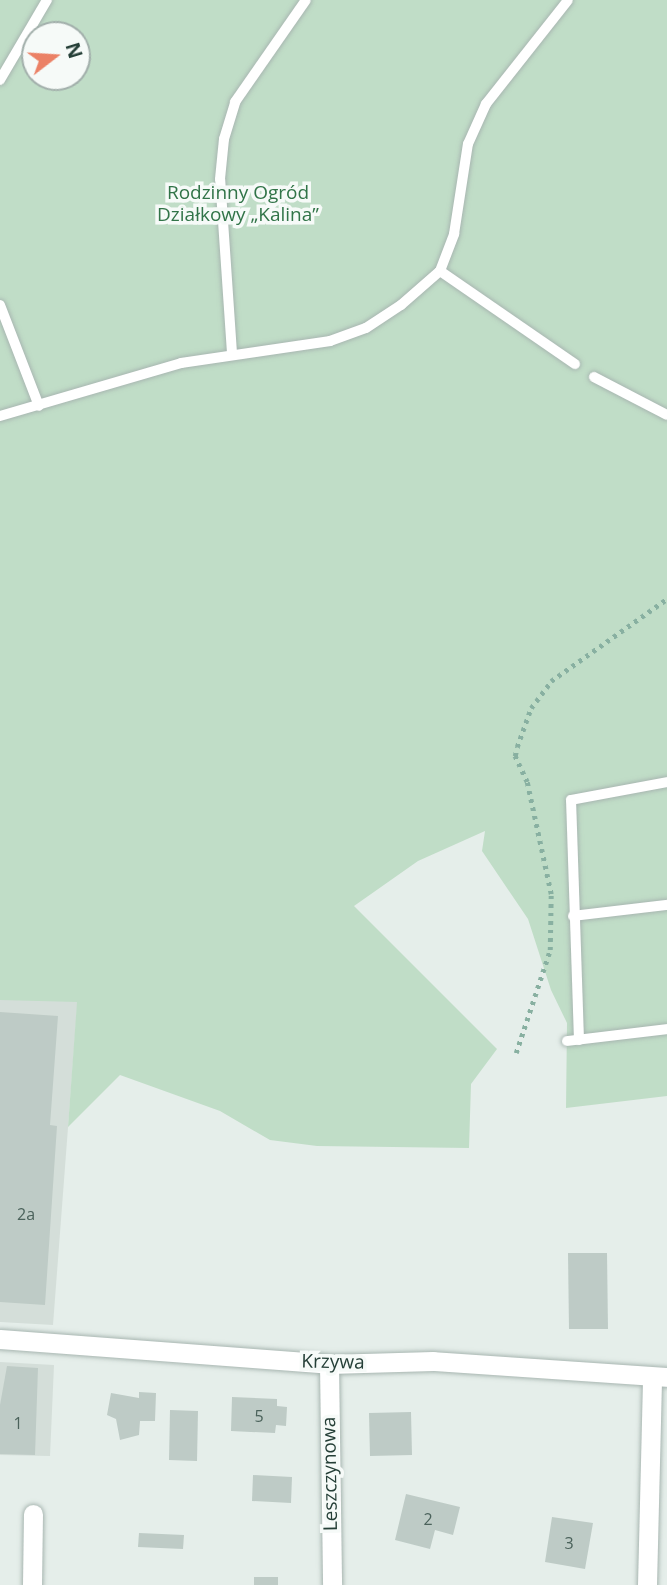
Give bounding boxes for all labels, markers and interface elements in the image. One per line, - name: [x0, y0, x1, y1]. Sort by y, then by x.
- north arrow: [21, 21, 91, 91]
- text: N: [59, 39, 89, 62]
- park label: Rodzinny Ogród Działkowy „Kalina”: [157, 182, 319, 226]
- house number: 2a: [17, 1204, 35, 1224]
- street label: Krzywa: [301, 1350, 365, 1374]
- house number: 5: [254, 1406, 264, 1426]
- house number: 1: [13, 1413, 23, 1433]
- street label: Leszczynowa: [318, 1417, 342, 1531]
- house number: 2: [423, 1509, 433, 1529]
- house number: 3: [564, 1533, 574, 1553]

